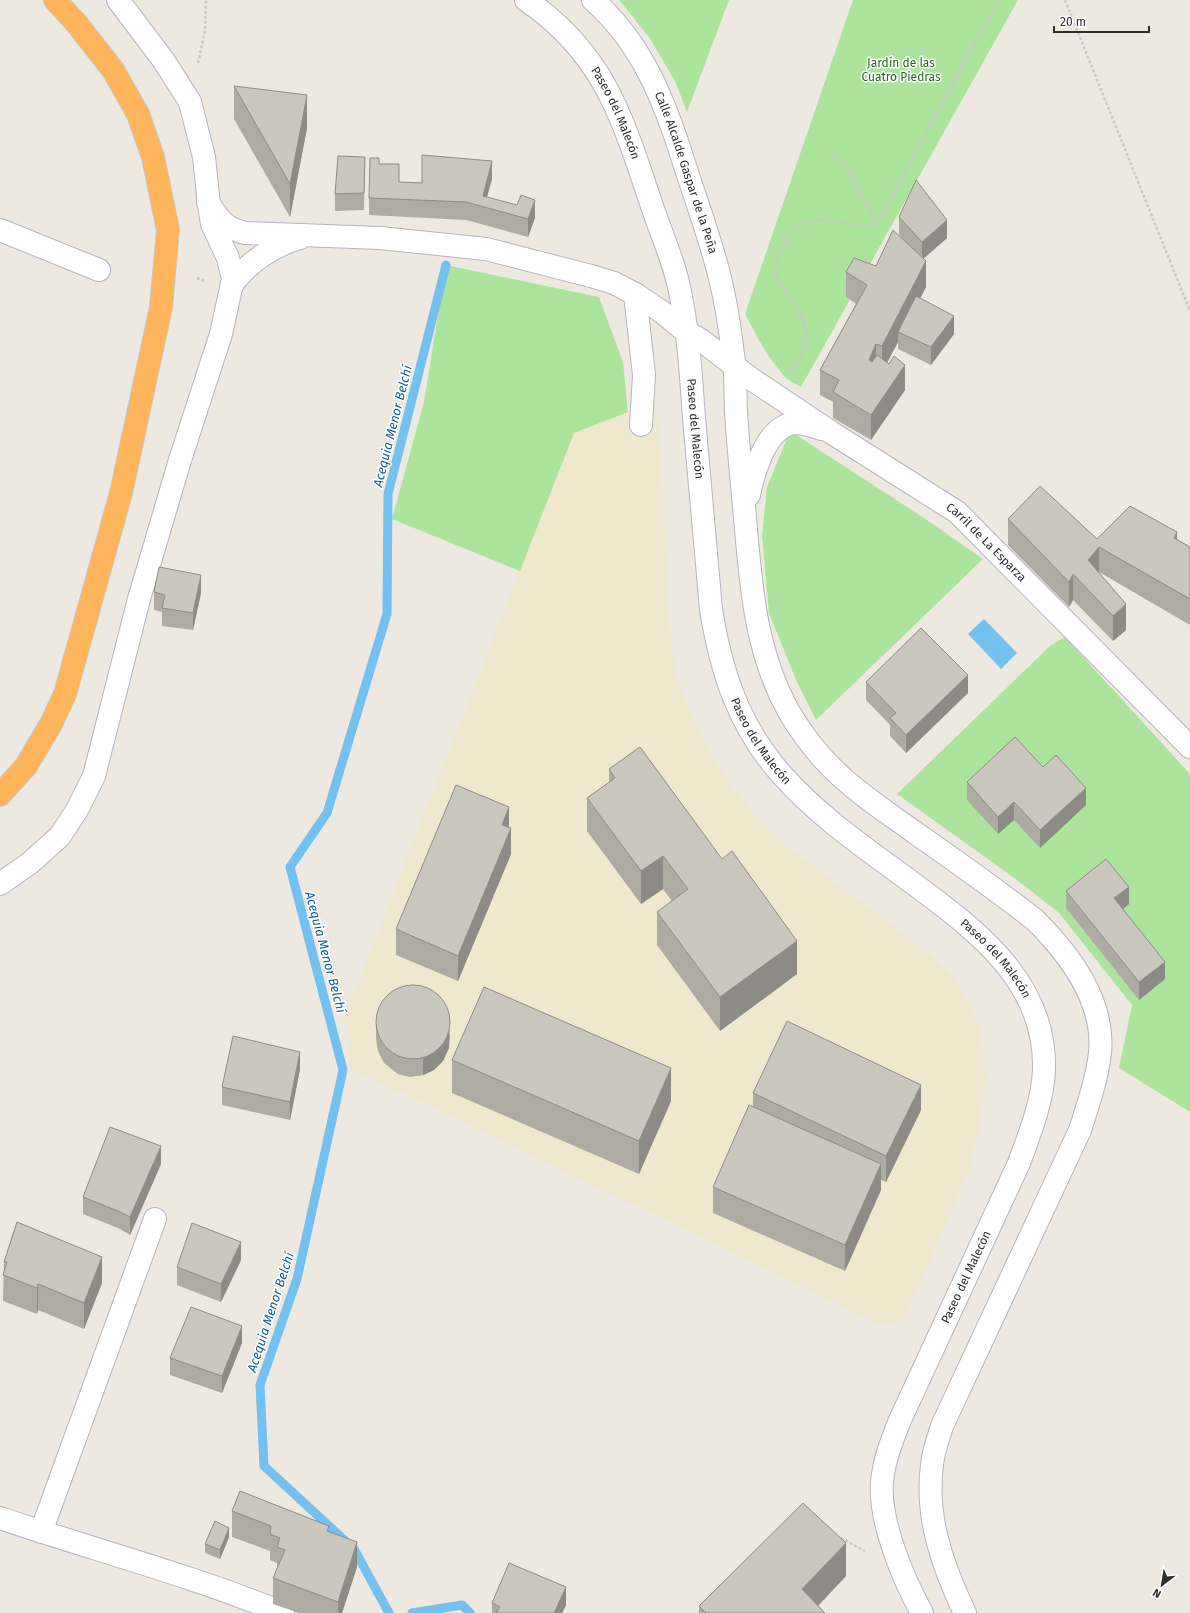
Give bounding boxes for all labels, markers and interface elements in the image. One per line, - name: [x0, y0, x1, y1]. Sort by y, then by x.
- scale bar: [1054, 8, 1149, 34]
- text: 20 m: [1060, 15, 1086, 29]
- park label: Jardín de las Cuatro Piedras: [861, 56, 941, 84]
- street label: Paseo del Malecón: [588, 64, 643, 161]
- street label: Calle Alcalde Gaspar de la Peña: [652, 89, 720, 255]
- water label: Acequia Menor Belchí: [370, 362, 415, 490]
- street label: Paseo del Malecón: [684, 378, 706, 480]
- street label: Carril de La Esparza: [944, 500, 1029, 585]
- street label: Paseo del Malecón: [728, 696, 794, 787]
- water label: Acequia Menor Belchí: [302, 889, 349, 1016]
- street label: Paseo del Malecón: [958, 916, 1034, 1000]
- street label: Paseo del Malecón: [938, 1228, 994, 1326]
- water label: Acequia Menor Belchí: [244, 1249, 297, 1375]
- north arrow: [1142, 1565, 1182, 1605]
- text: N: [1151, 1586, 1164, 1601]

